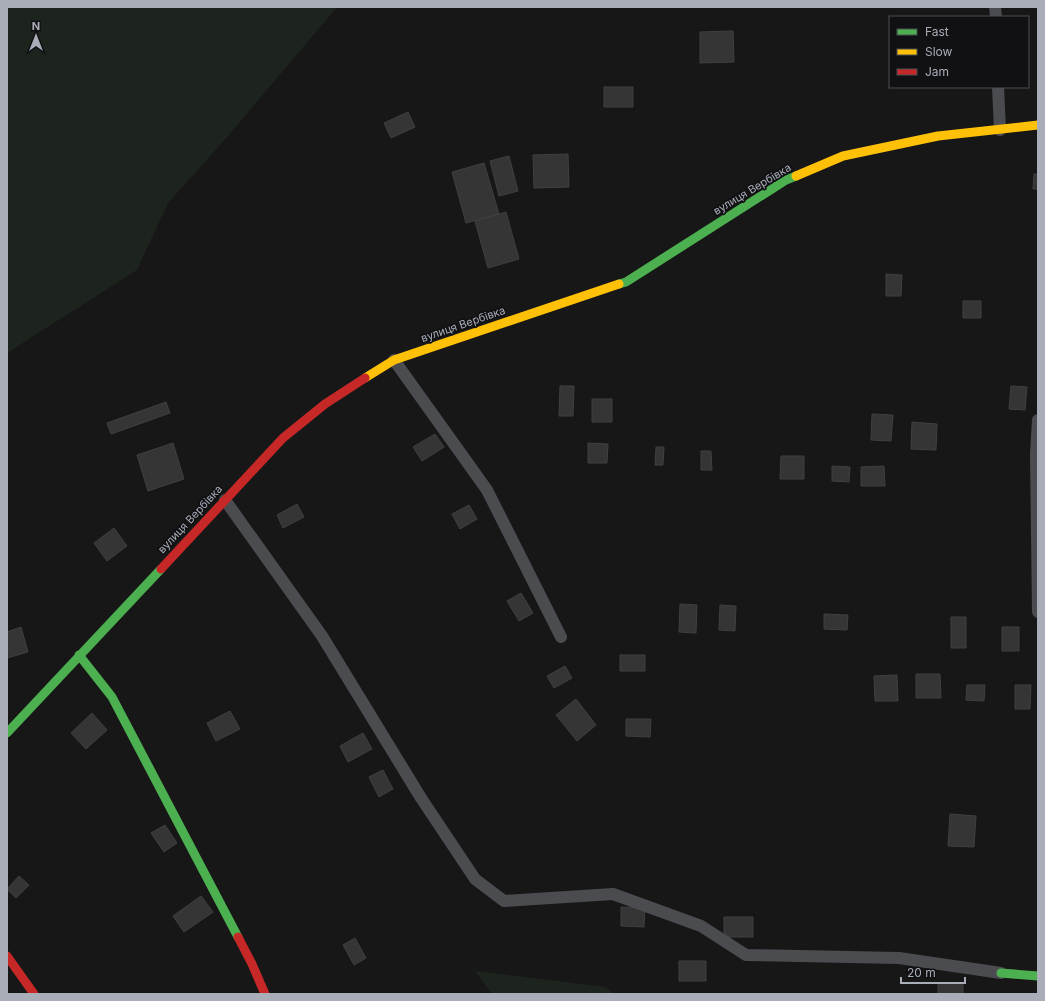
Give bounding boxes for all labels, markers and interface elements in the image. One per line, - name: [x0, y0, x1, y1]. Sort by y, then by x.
- north arrow: [16, 16, 56, 56]
- legend: [889, 16, 1029, 88]
- text: N: [32, 19, 40, 33]
- text: Fast: [925, 24, 949, 39]
- text: Slow: [925, 44, 953, 59]
- text: Jam: [925, 64, 949, 79]
- street label: вулиця Вербівка: [711, 160, 793, 218]
- street label: вулиця Вербівка: [419, 303, 507, 345]
- street label: вулиця Вербівка: [155, 482, 225, 556]
- scale bar: [901, 959, 965, 985]
- text: 20 m: [907, 965, 936, 980]

